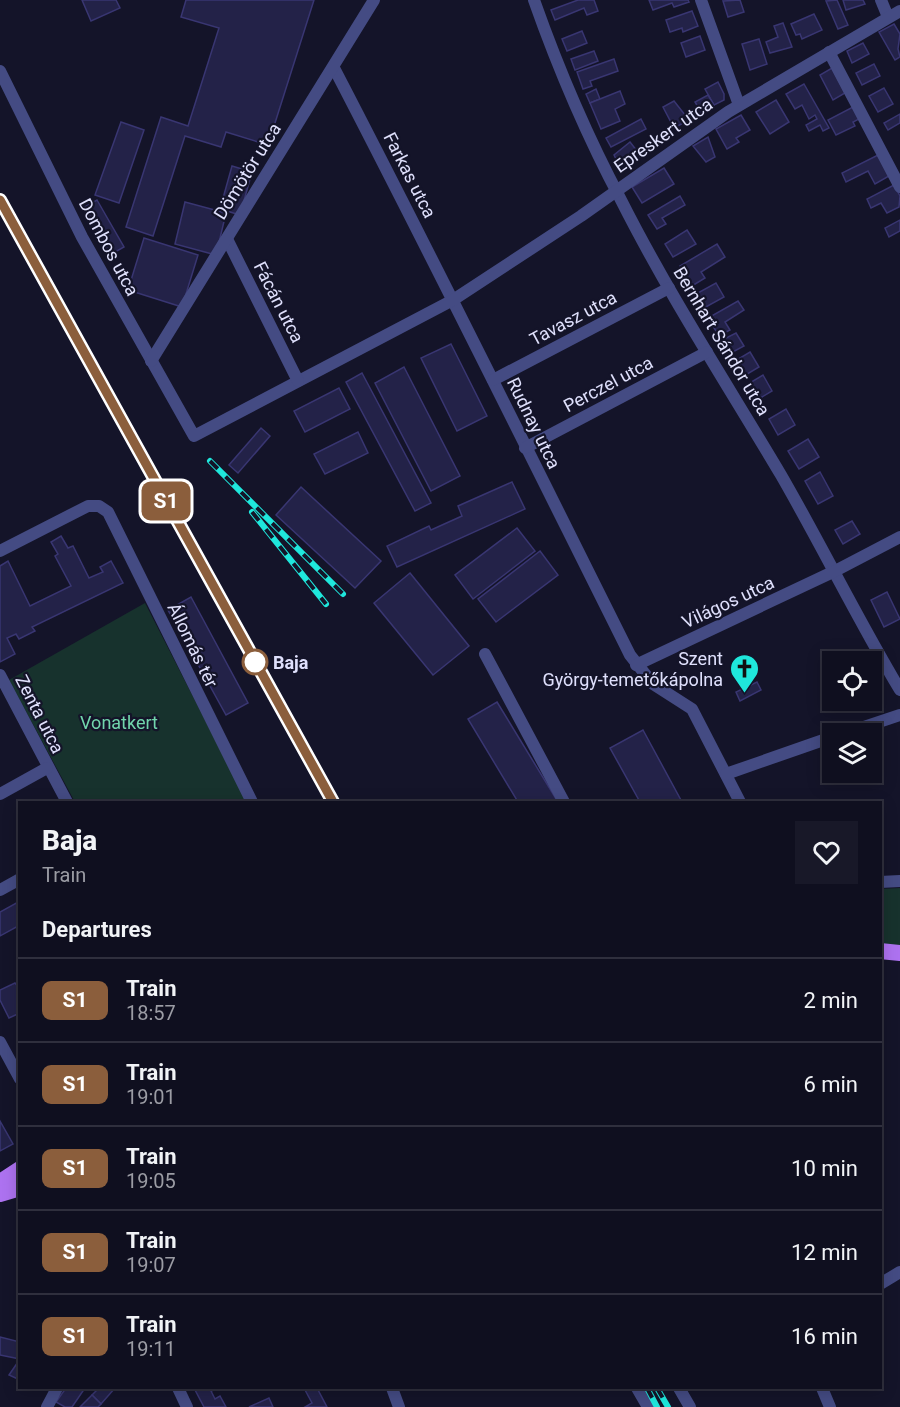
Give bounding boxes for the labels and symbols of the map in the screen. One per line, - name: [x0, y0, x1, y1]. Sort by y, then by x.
- street label: Epreskert utca: [610, 93, 716, 177]
- street label: Dömötör utca: [209, 119, 285, 223]
- street label: Farkas utca: [379, 129, 441, 221]
- street label: Dombos utca: [75, 195, 143, 299]
- street label: Fácán utca: [250, 258, 308, 346]
- street label: Bernhart Sándor utca: [669, 263, 775, 419]
- street label: Tavasz utca: [526, 286, 620, 350]
- street label: Perczel utca: [560, 352, 656, 416]
- street label: Rudnay utca: [503, 374, 565, 472]
- line badge: S1: [139, 482, 193, 520]
- street label: Világos utca: [679, 572, 777, 632]
- street label: Állomás tér: [163, 599, 223, 691]
- place label: Szent György-temetőkápolna: [542, 648, 723, 690]
- marker: Baja: [242, 649, 268, 675]
- place label: Baja: [273, 652, 309, 673]
- church icon: Szent György-temetőkápolna: [728, 652, 760, 694]
- street label: Zenta utca: [11, 671, 69, 757]
- park label: Vonatkert: [80, 712, 158, 733]

